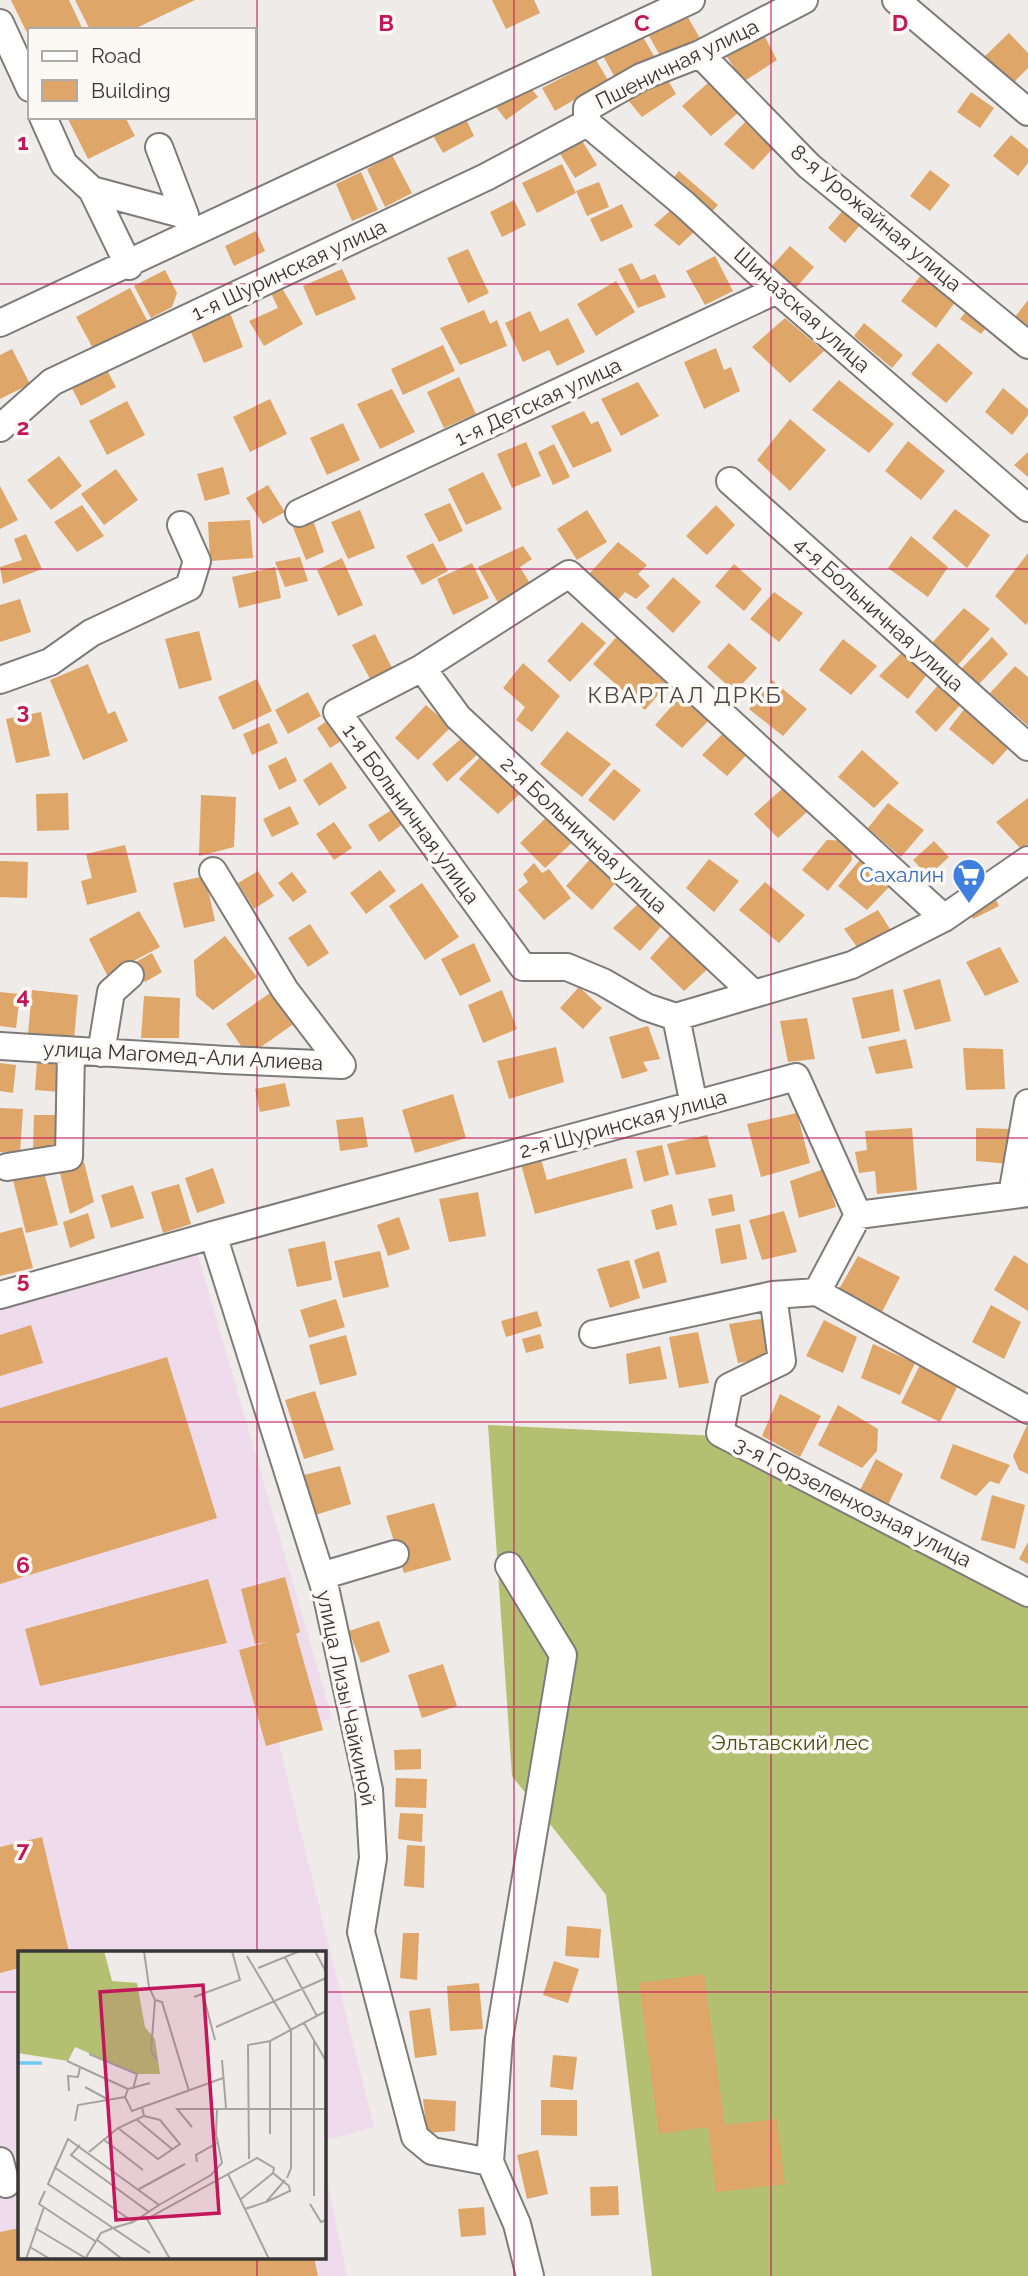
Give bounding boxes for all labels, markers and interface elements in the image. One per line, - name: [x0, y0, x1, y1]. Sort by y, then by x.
- text: B: [378, 9, 394, 36]
- text: C: [634, 9, 650, 36]
- text: D: [892, 9, 908, 36]
- street label: Пшеничная улица: [591, 13, 762, 114]
- legend: [28, 28, 256, 119]
- text: Road: [91, 43, 141, 68]
- text: Building: [91, 78, 171, 103]
- text: 1: [17, 128, 29, 155]
- street label: 8-я Урожайная улица: [786, 139, 967, 296]
- street label: 1-я Шуринская улица: [188, 213, 390, 326]
- street label: Шиназская улица: [729, 242, 876, 377]
- street label: 1-я Детская улица: [451, 352, 625, 451]
- text: 2: [17, 413, 29, 440]
- street label: 4-я Больничная улица: [790, 531, 969, 696]
- district label: КВАРТАЛ ДРКБ: [587, 681, 783, 708]
- text: 3: [17, 697, 29, 724]
- street label: 1-я Больничная улица: [338, 719, 485, 909]
- street label: 2-я Больничная улица: [496, 751, 673, 918]
- supermarket icon: Сахалин: [950, 856, 988, 905]
- place label: Сахалин: [860, 862, 944, 887]
- text: 4: [16, 982, 30, 1009]
- street label: улица Магомед-Али Алиева: [42, 1036, 324, 1075]
- street label: 2-я Шуринская улица: [516, 1084, 729, 1163]
- text: 5: [17, 1266, 30, 1293]
- street label: 3-я Горзеленхозная улица: [731, 1431, 976, 1572]
- text: 6: [16, 1551, 30, 1578]
- street label: улица Лизы Чайкиной: [311, 1588, 382, 1808]
- park label: Эльтавский лес: [711, 1730, 869, 1755]
- text: 7: [17, 1835, 30, 1862]
- inset map: [18, 1951, 326, 2258]

